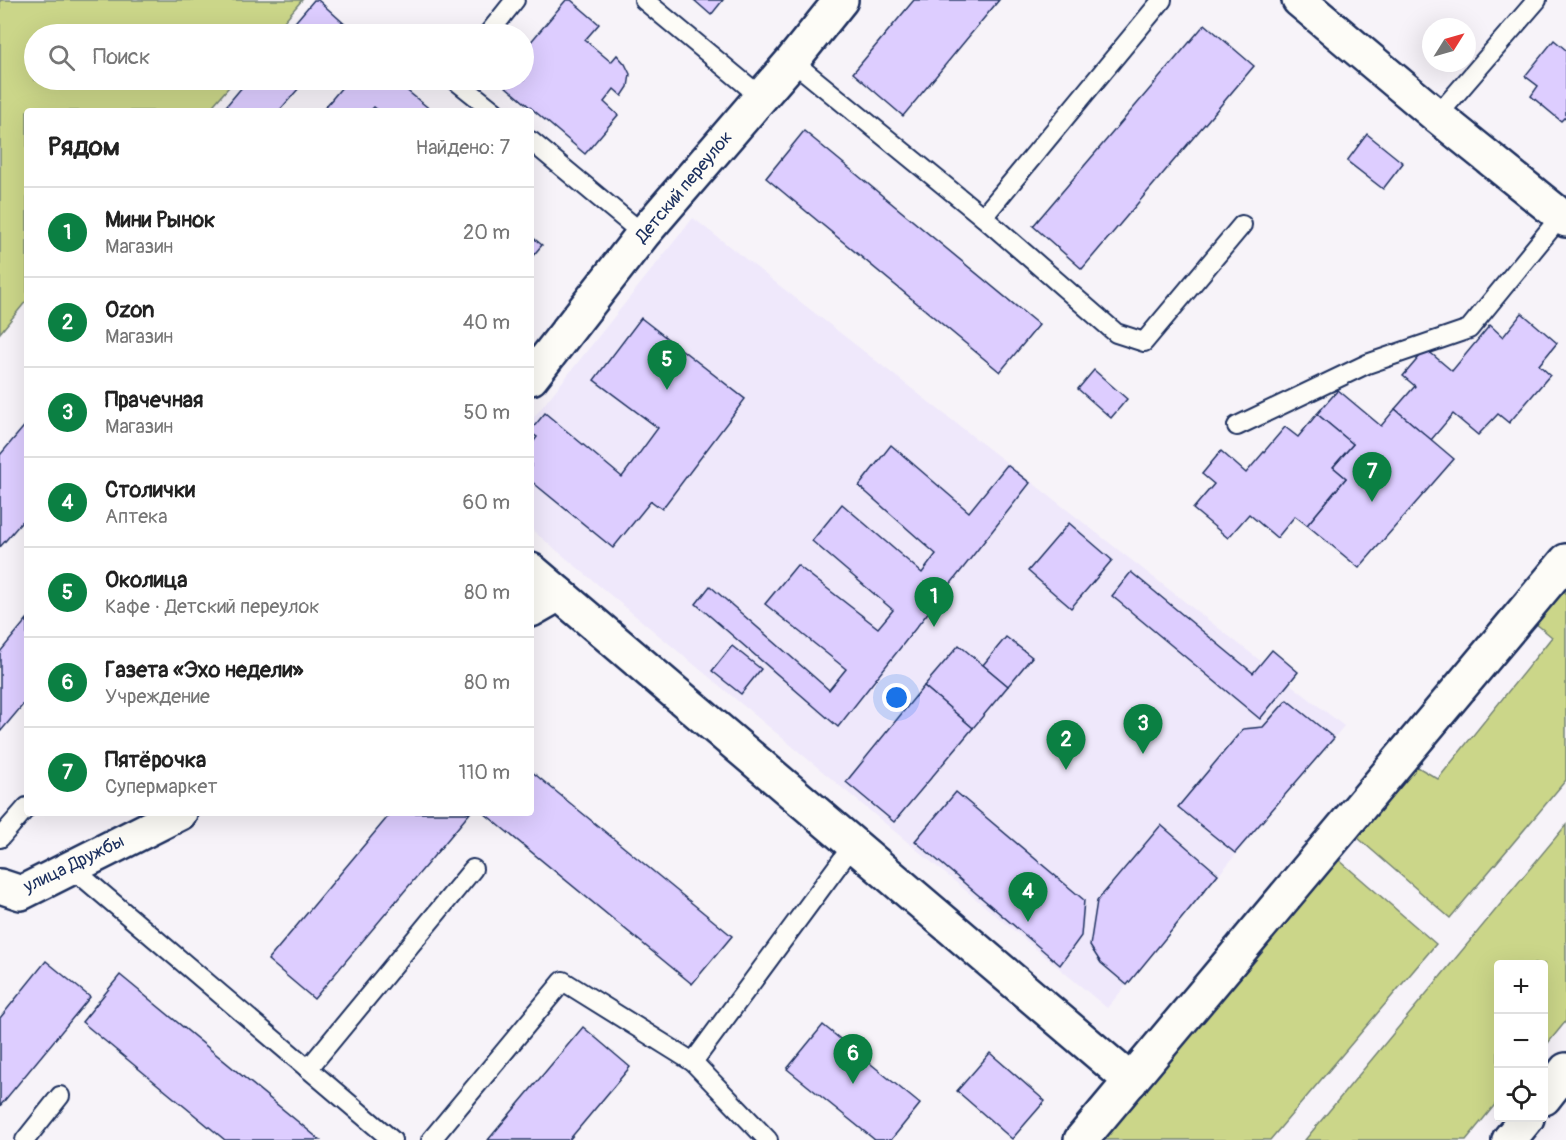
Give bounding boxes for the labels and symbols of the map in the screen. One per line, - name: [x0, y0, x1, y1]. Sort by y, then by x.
- north arrow: [1422, 18, 1476, 72]
- street label: Детский переулок: [630, 126, 738, 248]
- pin: 5: [648, 340, 686, 390]
- pin: 7: [1352, 452, 1392, 502]
- pin: 1: [914, 578, 954, 627]
- your location: [882, 683, 911, 712]
- pin: 3: [1124, 704, 1162, 754]
- pin: 2: [1046, 720, 1086, 770]
- street label: улица Дружбы: [19, 830, 128, 899]
- pin: 4: [1008, 872, 1048, 922]
- pin: 6: [834, 1034, 872, 1084]

